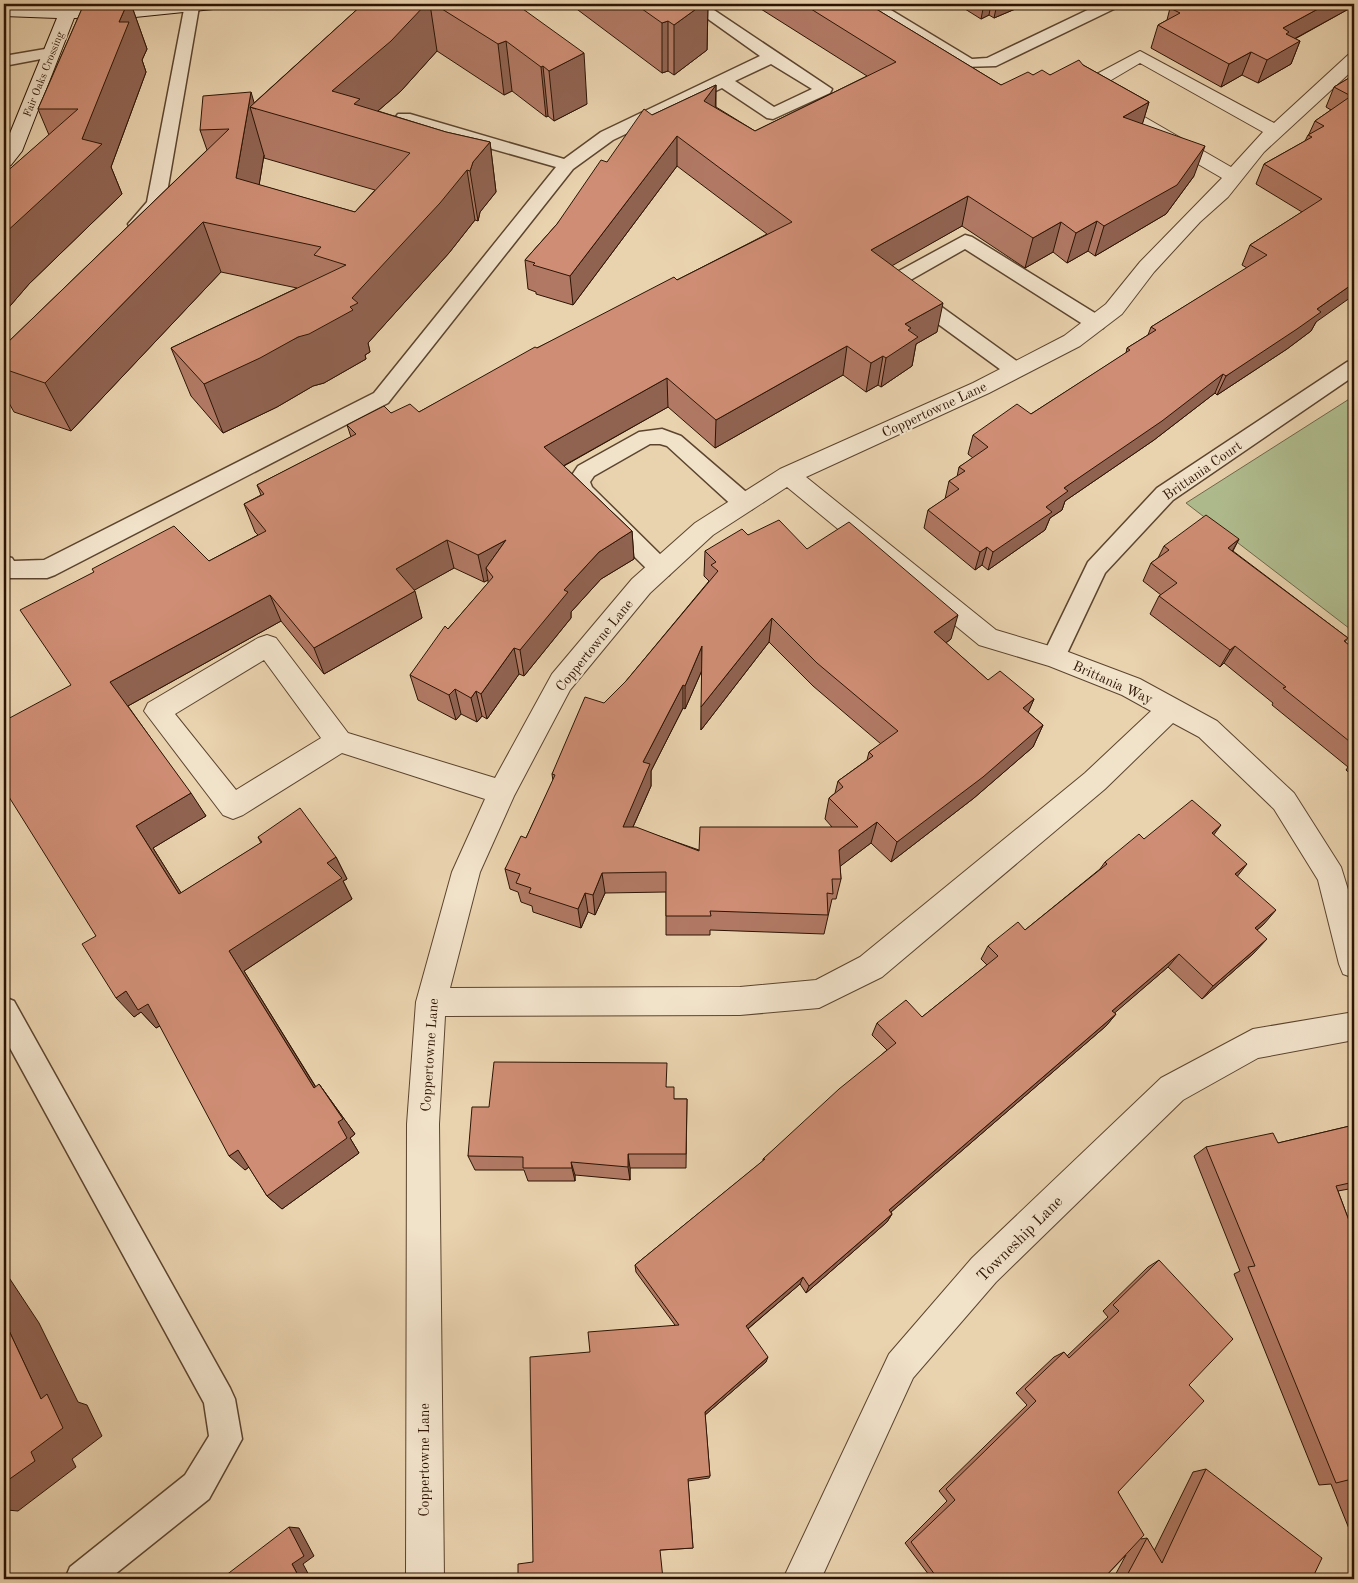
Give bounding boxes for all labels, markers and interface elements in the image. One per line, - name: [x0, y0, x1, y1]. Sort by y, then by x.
- street label: Fair Oaks Crossing: [22, 30, 67, 119]
- street label: Coppertowne Lane: [880, 380, 989, 440]
- street label: Brittania Court: [1161, 438, 1245, 503]
- street label: Coppertowne Lane: [554, 597, 636, 694]
- street label: Brittania Way: [1070, 659, 1155, 707]
- street label: Coppertowne Lane: [419, 998, 441, 1112]
- street label: Towneship Lane: [975, 1194, 1066, 1285]
- street label: Coppertowne Lane: [418, 1403, 432, 1517]

